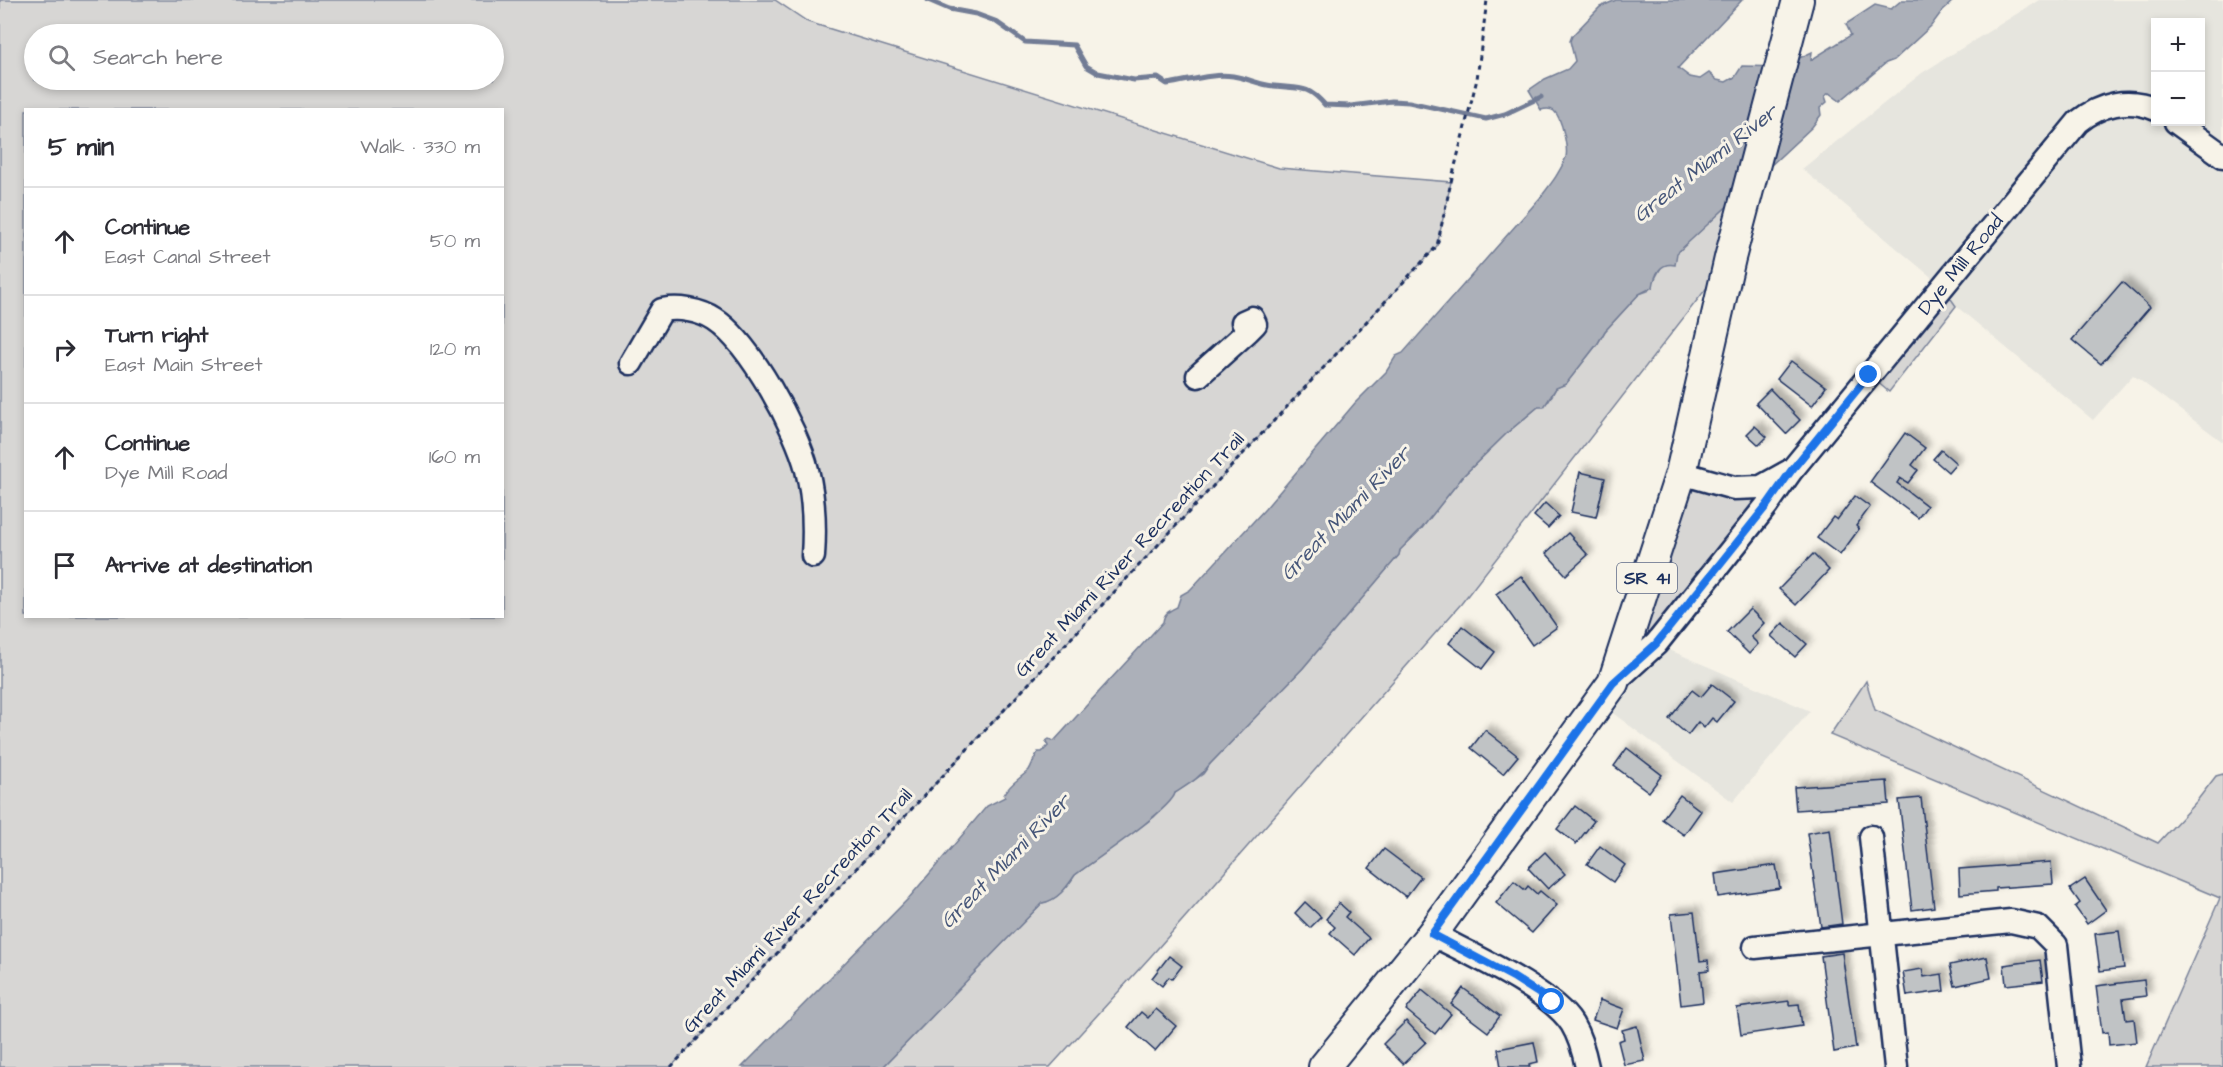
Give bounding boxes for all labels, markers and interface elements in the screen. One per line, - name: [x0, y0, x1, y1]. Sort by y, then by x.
- map controls: [2151, 18, 2205, 126]
- button: +: [2151, 18, 2205, 72]
- search box: [24, 24, 504, 90]
- icon: search: [45, 41, 78, 74]
- text: Search here: [93, 42, 223, 73]
- button: −: [2151, 72, 2205, 126]
- water label: Great Miami River: [1627, 96, 1786, 229]
- text: 5 min: [48, 129, 114, 165]
- text: Walk · 330 m: [360, 133, 480, 161]
- street label: Dye Mill Road: [1911, 208, 2011, 322]
- text: Continue: [105, 212, 190, 243]
- icon: ahead: [48, 225, 81, 258]
- text: 50 m: [430, 227, 480, 255]
- text: East Canal Street: [105, 243, 271, 271]
- text: Turn right: [105, 320, 208, 351]
- icon: right: [48, 333, 81, 366]
- text: 120 m: [430, 335, 480, 363]
- text: East Main Street: [105, 351, 263, 379]
- route end: [1855, 361, 1881, 387]
- street label: Great Miami River Recreation Trail: [1008, 426, 1251, 683]
- text: Continue: [105, 428, 190, 459]
- water label: Great Miami River: [1274, 438, 1419, 587]
- icon: ahead: [48, 441, 81, 474]
- text: 160 m: [429, 443, 480, 471]
- text: Dye Mill Road: [105, 459, 228, 487]
- icon: arrive: [48, 549, 81, 582]
- text: Arrive at destination: [105, 550, 312, 581]
- road number: SR 41: [1617, 563, 1677, 593]
- street label: Great Miami River Recreation Trail: [676, 782, 919, 1039]
- water label: Great Miami River: [934, 786, 1079, 935]
- route start: [1538, 988, 1564, 1014]

